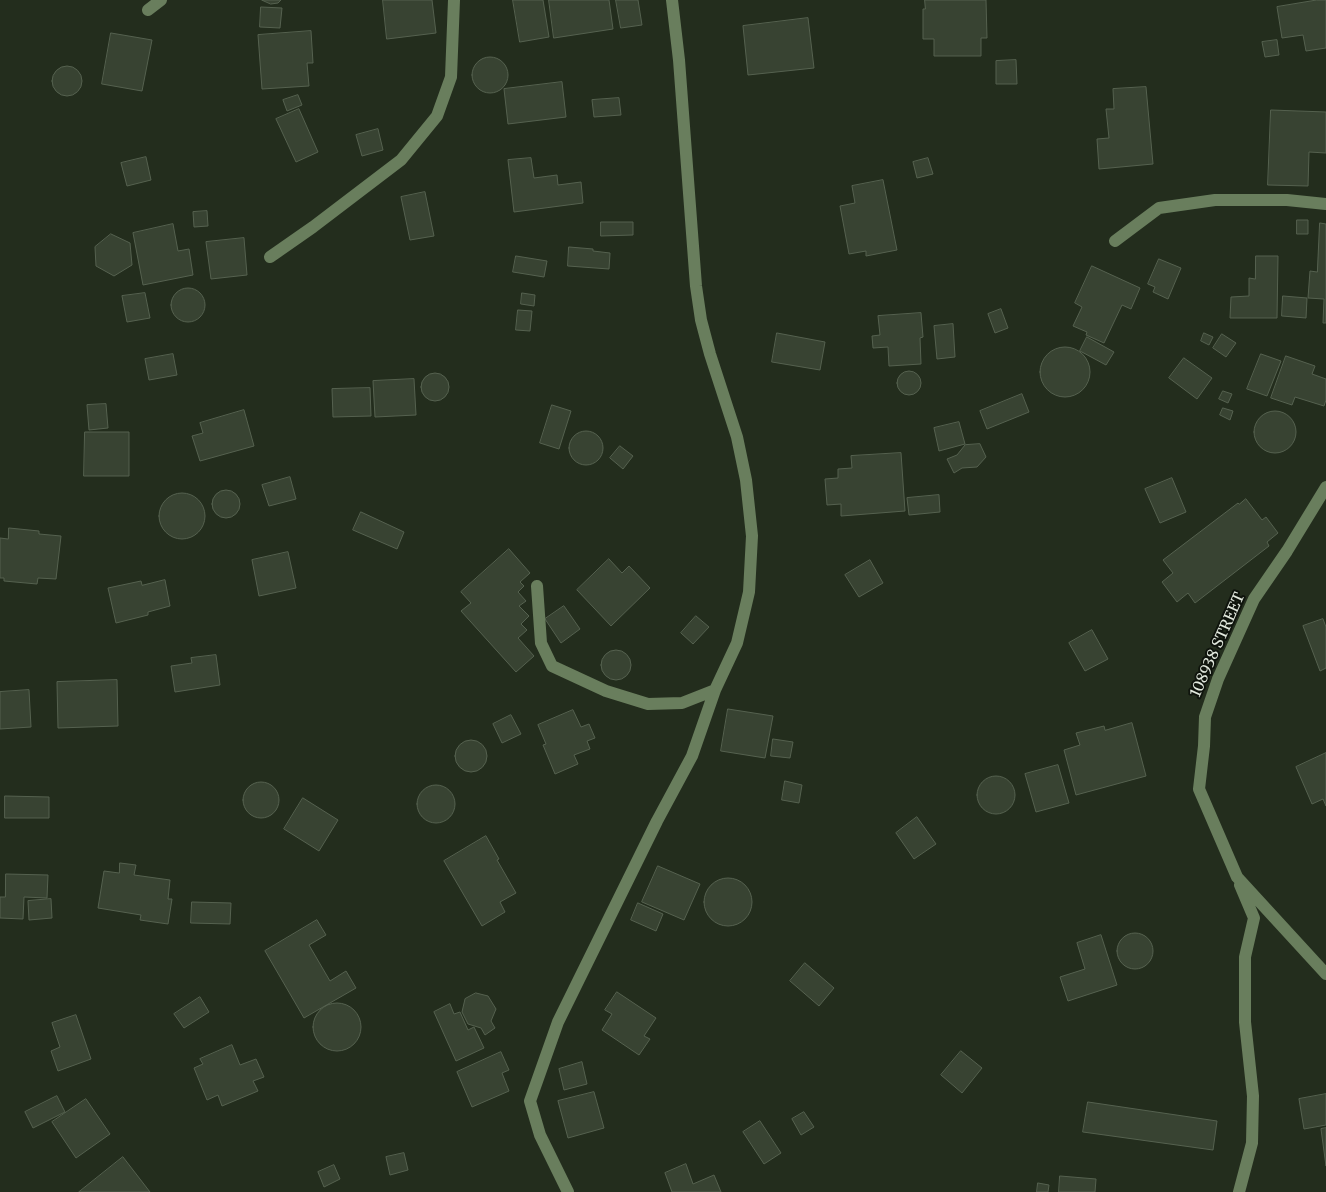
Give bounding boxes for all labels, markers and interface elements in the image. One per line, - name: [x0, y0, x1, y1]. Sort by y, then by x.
- street label: 108938 STREET: [1187, 590, 1249, 700]

